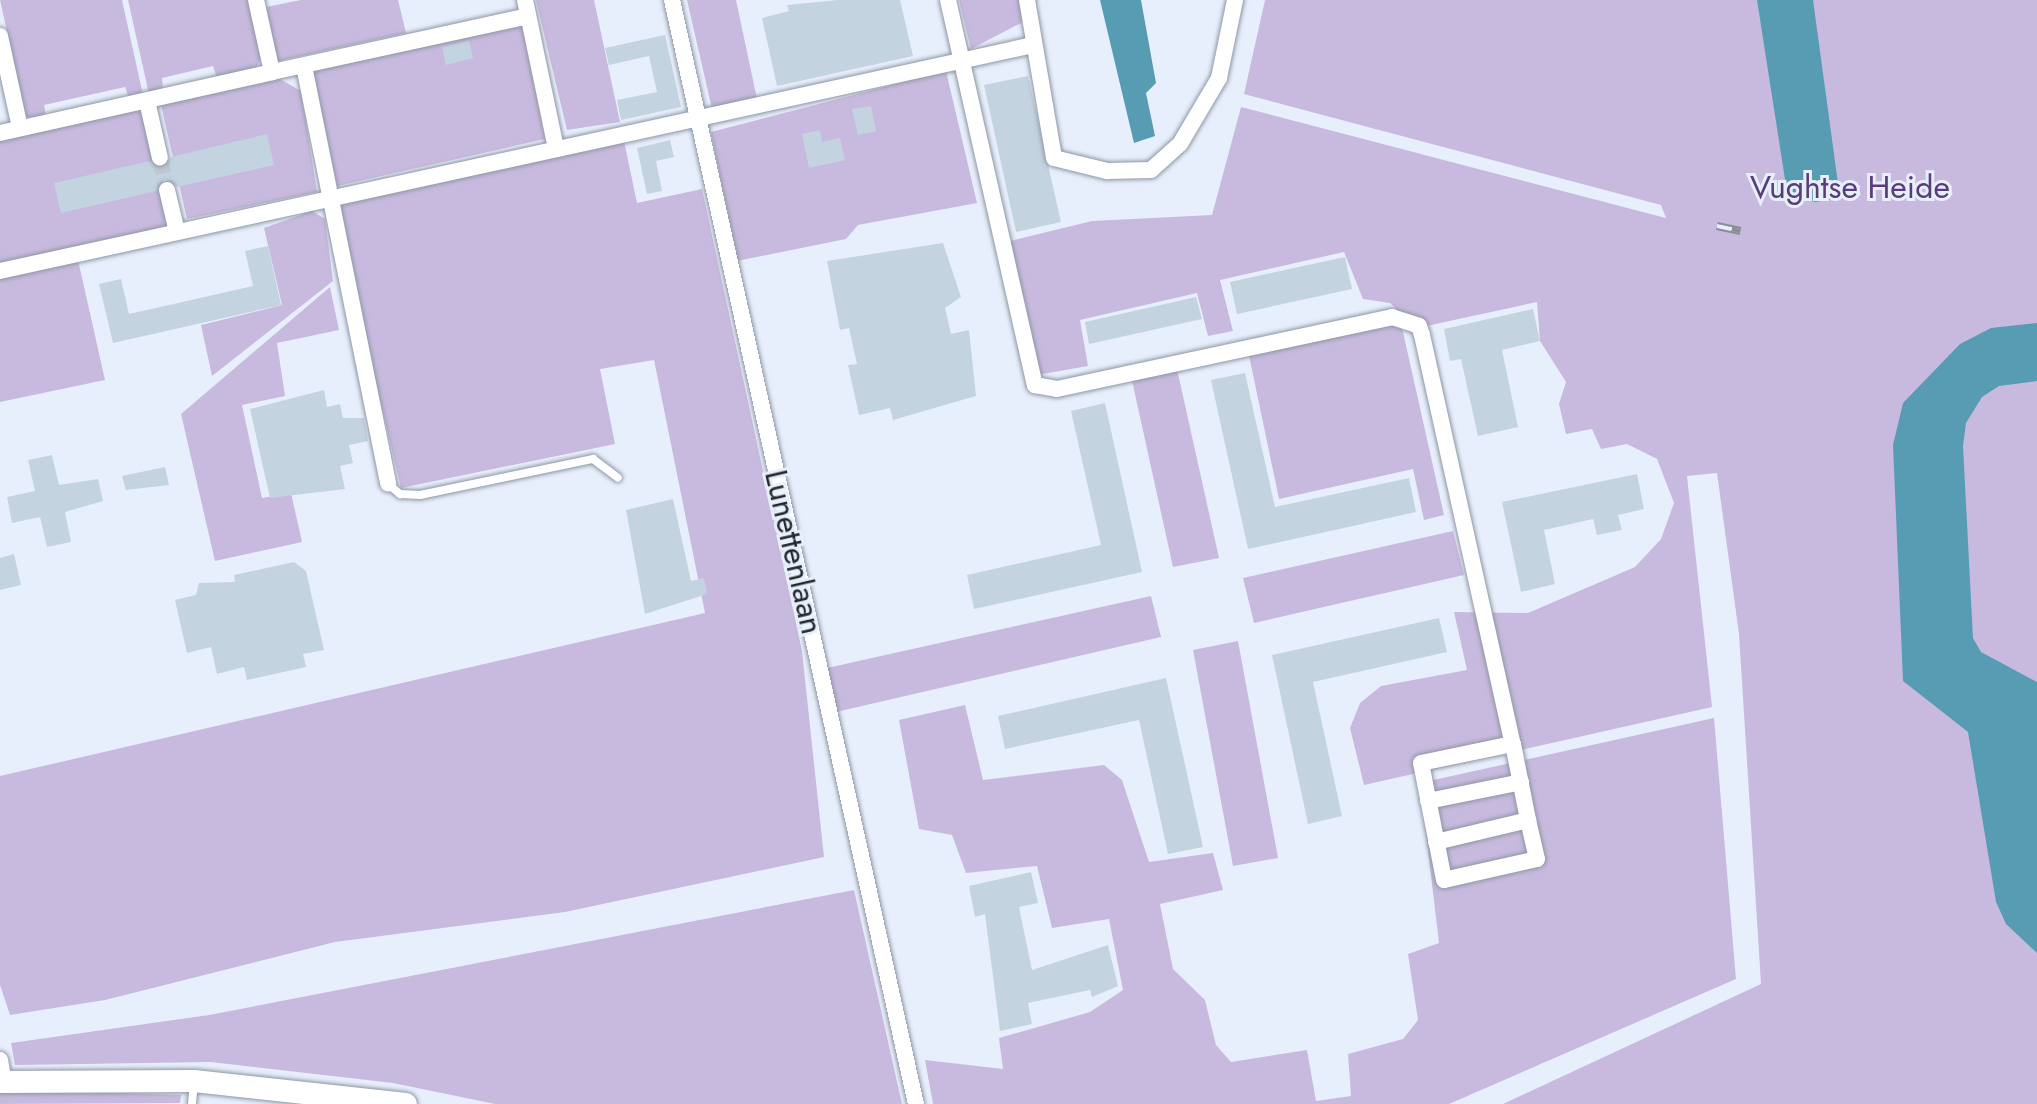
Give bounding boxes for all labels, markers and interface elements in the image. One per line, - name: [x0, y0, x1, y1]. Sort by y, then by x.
- park label: Vughtse Heide: [1750, 168, 1950, 206]
- street label: Lunettenlaan: [756, 466, 832, 638]

